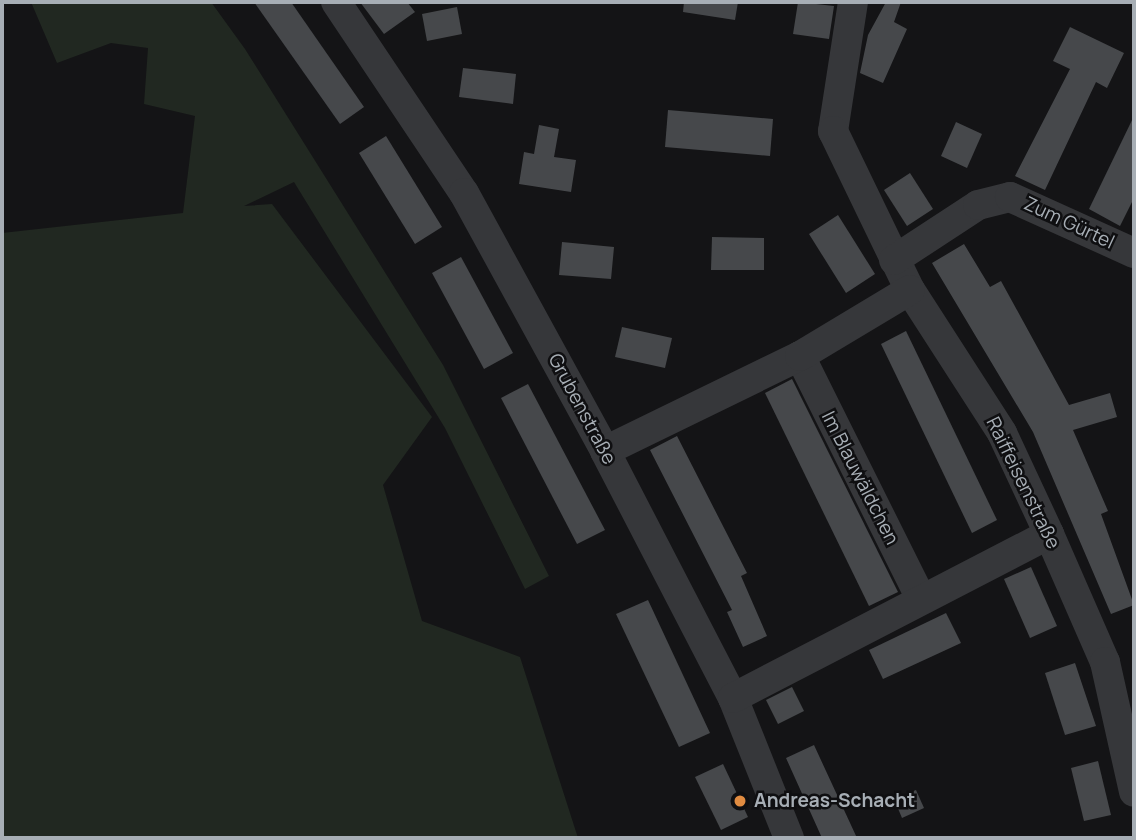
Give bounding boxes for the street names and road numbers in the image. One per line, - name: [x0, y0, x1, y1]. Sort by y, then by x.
- street label: Zum Gürtel: [1020, 192, 1118, 254]
- street label: Grubenstraße: [543, 350, 621, 468]
- street label: Im Blauwäldchen: [817, 408, 903, 548]
- street label: Raiffeisenstraße: [981, 413, 1065, 553]

